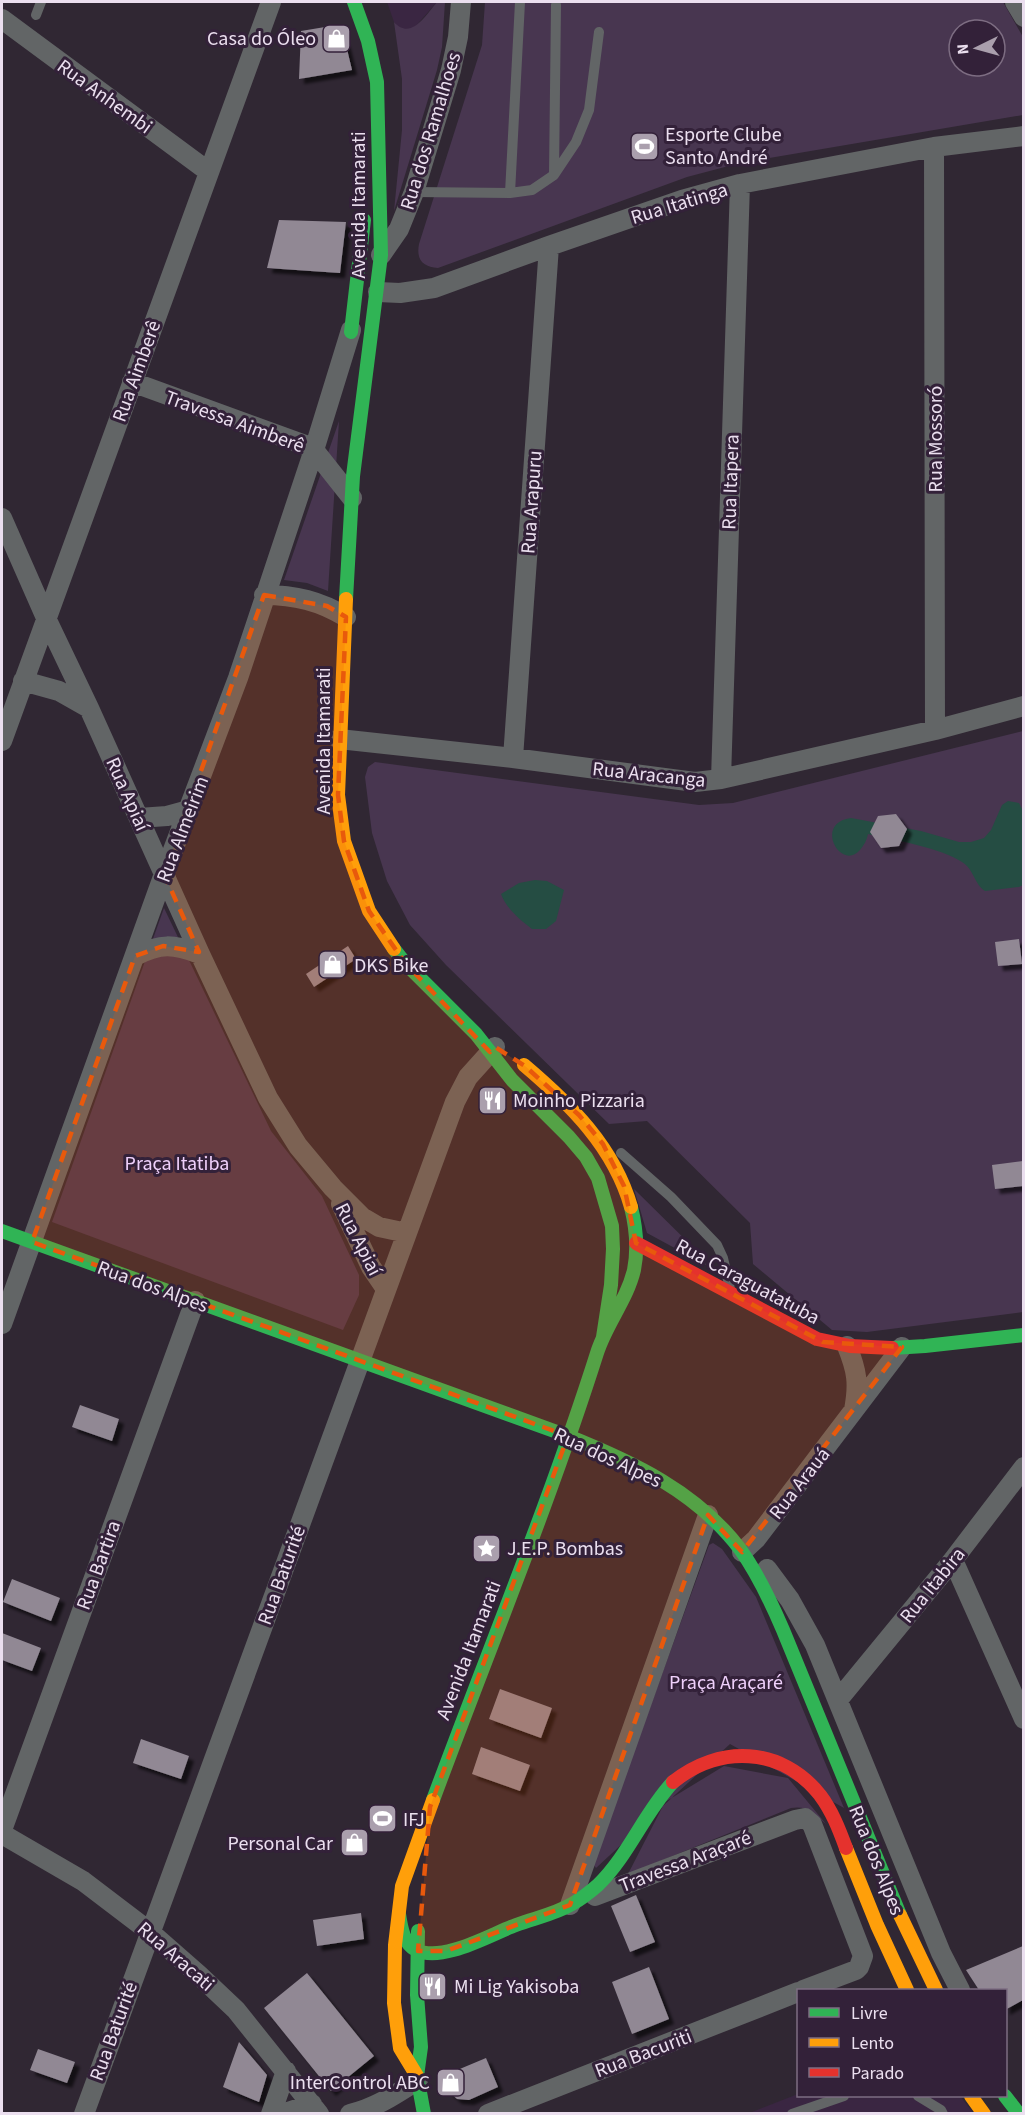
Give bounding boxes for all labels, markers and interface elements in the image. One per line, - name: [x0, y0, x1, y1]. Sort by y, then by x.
- north arrow: [947, 18, 1007, 78]
- shop icon: Casa do Óleo: [321, 22, 353, 54]
- place label: Casa do Óleo: [207, 25, 316, 53]
- text: N: [952, 43, 974, 55]
- street label: Rua dos Ramalhoes: [394, 49, 468, 214]
- street label: Rua Anhembi: [51, 53, 158, 141]
- place label: Esporte Clube Santo André: [665, 121, 782, 172]
- sports icon: Esporte Clube Santo André: [628, 130, 660, 162]
- street label: Avenida Itamarati: [345, 131, 373, 279]
- street label: Rua Itatinga: [627, 176, 731, 232]
- street label: Rua Aimberê: [106, 317, 168, 426]
- street label: Travessa Aimberê: [161, 384, 308, 460]
- street label: Rua Mossoró: [922, 386, 950, 492]
- street label: Rua Itapera: [715, 434, 747, 530]
- street label: Rua Arapuru: [514, 449, 550, 555]
- street label: Avenida Itamarati: [310, 667, 338, 815]
- street label: Rua Apiaí: [98, 753, 156, 837]
- street label: Rua Aracanga: [591, 755, 707, 795]
- street label: Rua Almeirim: [150, 772, 216, 887]
- shop icon: DKS Bike: [317, 949, 349, 981]
- place label: DKS Bike: [354, 952, 429, 980]
- restaurant icon: Moinho Pizzaria: [476, 1084, 508, 1116]
- place label: Moinho Pizzaria: [513, 1087, 645, 1115]
- park label: Praça Itatiba: [125, 1150, 229, 1178]
- street label: Rua Apiaí: [328, 1198, 389, 1282]
- street label: Rua Caraguatatuba: [670, 1232, 825, 1332]
- street label: Rua dos Alpes: [93, 1254, 212, 1320]
- street label: Rua dos Alpes: [549, 1421, 666, 1495]
- street label: Rua Arauá: [763, 1442, 837, 1526]
- street label: Rua Bartira: [70, 1517, 128, 1614]
- street label: Rua Baturité: [251, 1522, 313, 1629]
- place icon: J.E.P. Bombas: [470, 1532, 502, 1564]
- place label: J.E.P. Bombas: [507, 1535, 623, 1563]
- street label: Rua Itabira: [893, 1542, 972, 1630]
- street label: Avenida Itamarati: [429, 1577, 508, 1724]
- park label: Praça Araçaré: [669, 1669, 783, 1697]
- street label: Rua dos Alpes: [841, 1801, 911, 1919]
- sports icon: IFJ: [366, 1803, 398, 1835]
- place label: IFJ: [403, 1806, 425, 1834]
- street label: Travessa Araçaré: [615, 1824, 756, 1900]
- shop icon: Personal Car: [338, 1827, 370, 1859]
- place label: Personal Car: [228, 1830, 333, 1858]
- street label: Rua Aracati: [131, 1915, 220, 1998]
- restaurant icon: Mi Lig Yakisoba: [417, 1970, 449, 2002]
- place label: Mi Lig Yakisoba: [454, 1973, 579, 2001]
- street label: Rua Baturité: [83, 1978, 145, 2085]
- legend: [797, 1989, 1007, 2097]
- text: Livre: [851, 2001, 888, 2026]
- street label: Rua Bacuriti: [591, 2023, 696, 2085]
- text: Lento: [851, 2031, 894, 2056]
- text: Parado: [851, 2061, 904, 2086]
- shop icon: InterControl ABC: [435, 2066, 467, 2098]
- place label: InterControl ABC: [290, 2069, 430, 2097]

